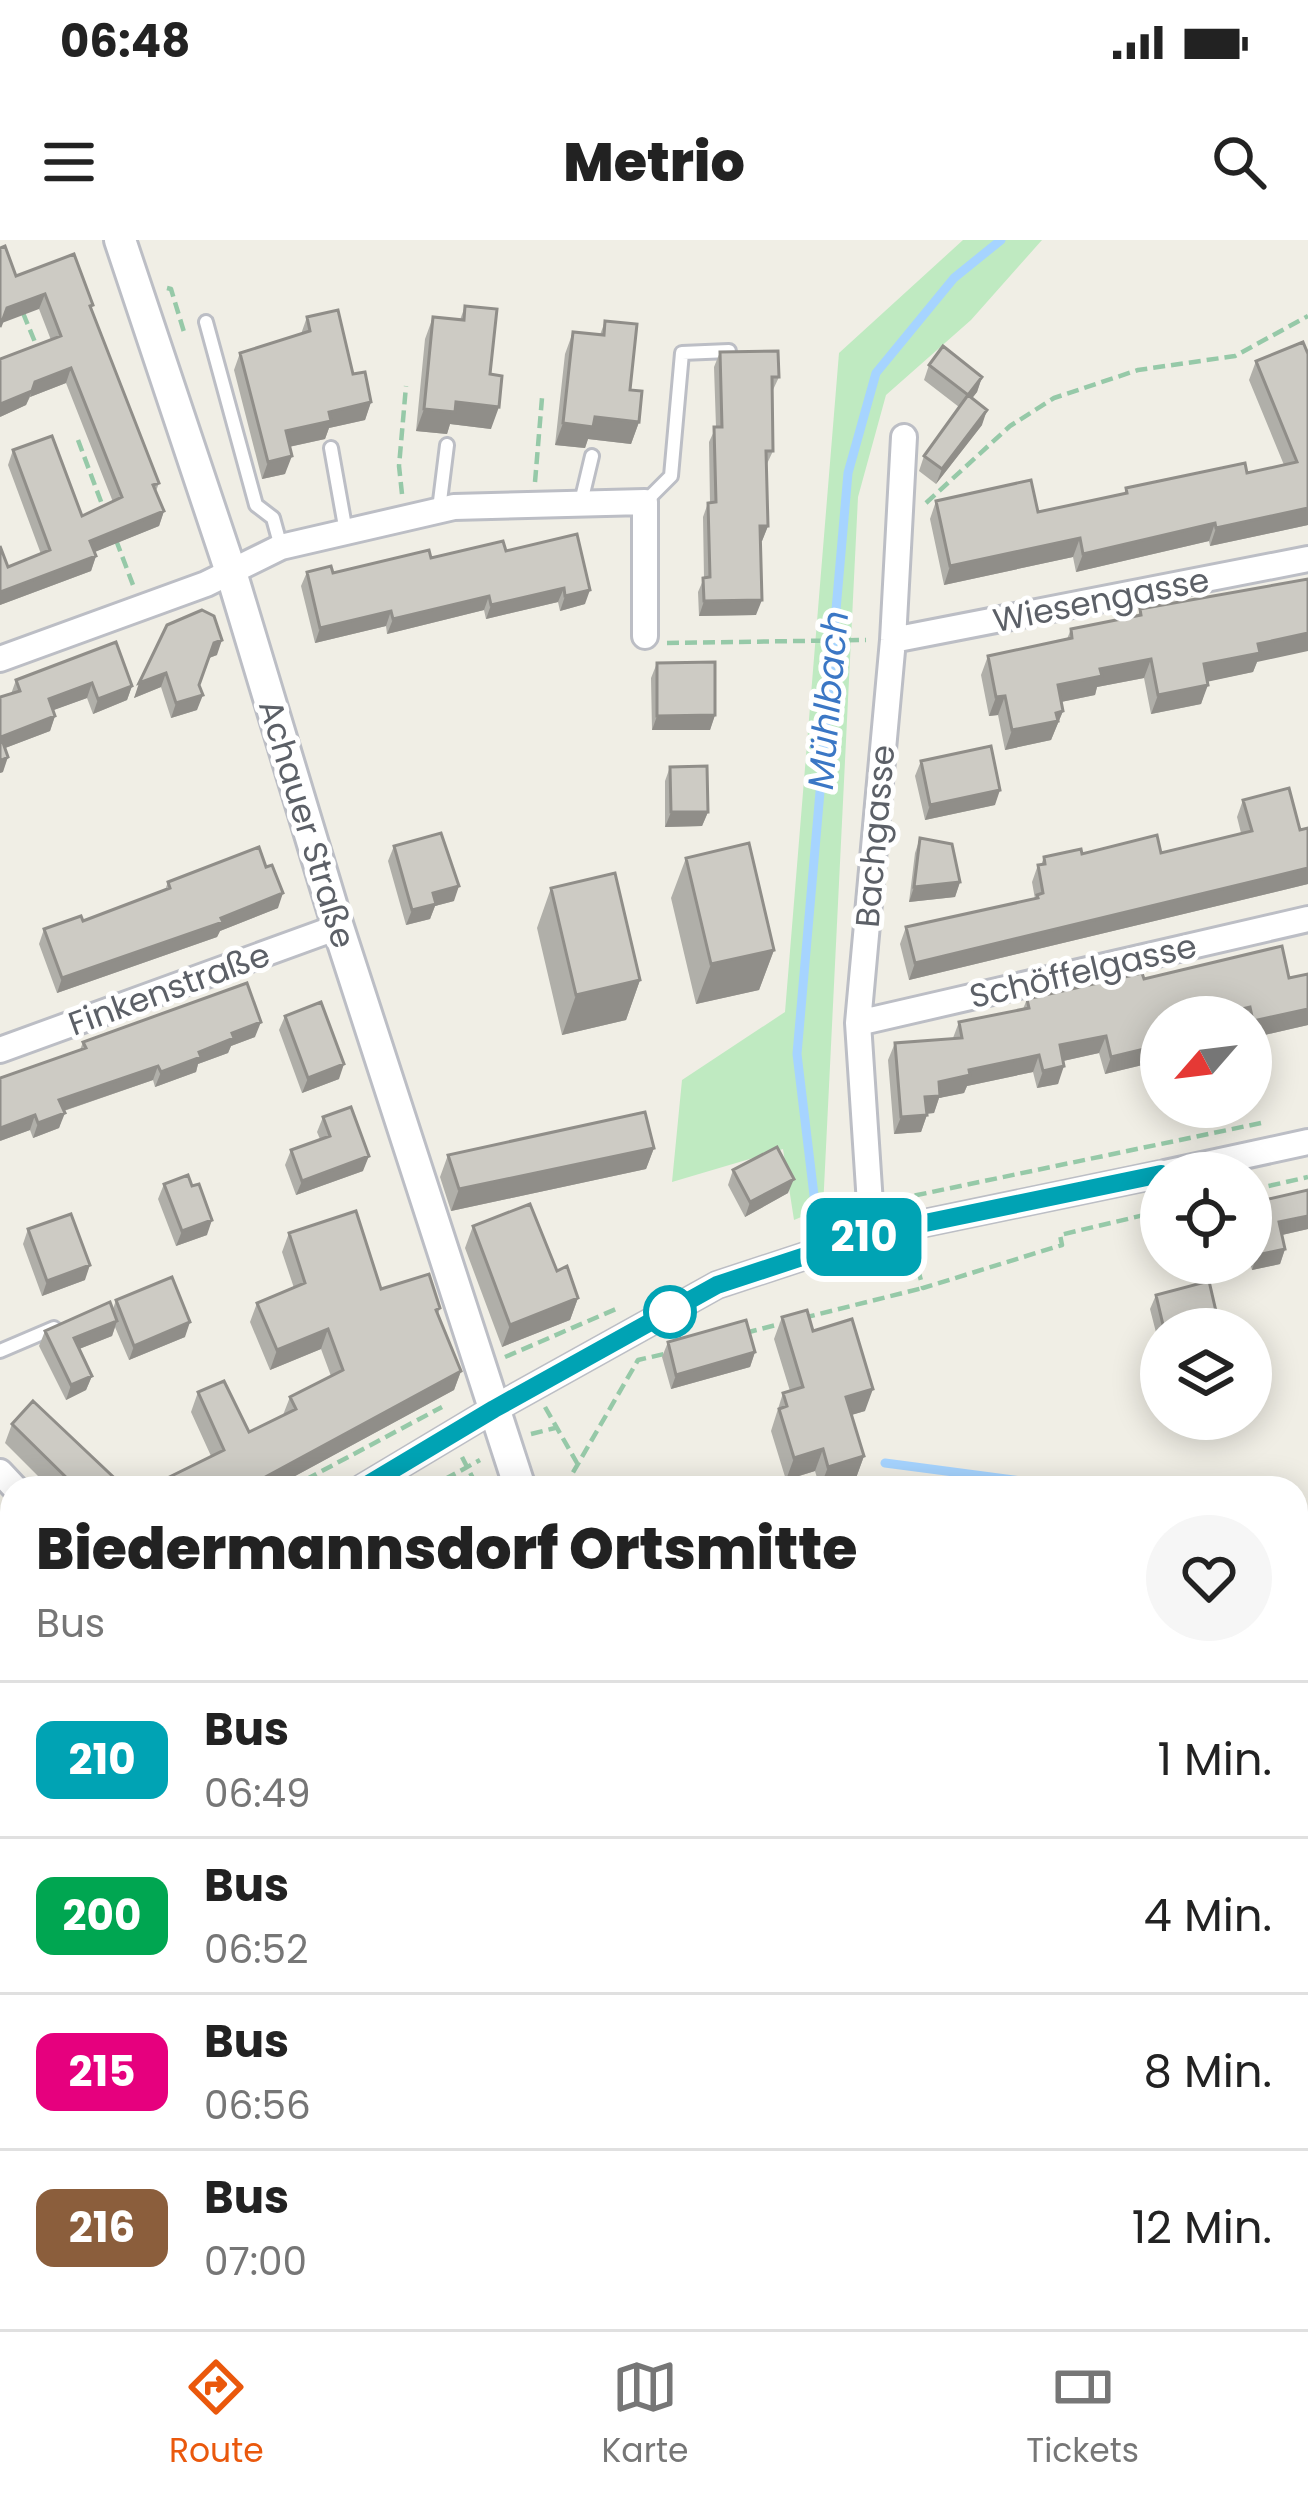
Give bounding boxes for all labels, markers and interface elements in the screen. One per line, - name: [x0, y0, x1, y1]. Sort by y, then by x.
- text: 06:48: [60, 10, 190, 73]
- text: Metrio: [563, 124, 745, 200]
- icon: menu: [36, 129, 102, 195]
- icon: search: [1206, 129, 1272, 195]
- street label: Wiesengasse: [989, 556, 1213, 644]
- water label: Mühlbach: [795, 608, 861, 792]
- street label: Achauer Straße: [247, 694, 367, 954]
- street label: Bachgasse: [844, 743, 906, 929]
- street label: Schöffelgasse: [965, 922, 1201, 1020]
- street label: Finkenstraße: [62, 931, 276, 1047]
- north arrow: [1140, 996, 1272, 1128]
- map controls: [1140, 996, 1272, 1440]
- button: locate: [1140, 1152, 1272, 1284]
- line badge: 210: [795, 1198, 933, 1276]
- text: 210: [830, 1207, 898, 1266]
- unlabelled marker: [645, 1287, 695, 1337]
- button: layers: [1140, 1308, 1272, 1440]
- text: Biedermannsdorf Ortsmitte: [36, 1509, 857, 1589]
- button: heart: [1146, 1515, 1272, 1641]
- text: Bus: [36, 1596, 105, 1651]
- text: Bus: [204, 1698, 289, 1761]
- text: 1 Min.: [1158, 1728, 1272, 1791]
- text: 210: [68, 1730, 136, 1789]
- text: 06:49: [204, 1766, 311, 1821]
- text: Bus: [204, 1854, 289, 1917]
- text: 4 Min.: [1144, 1884, 1272, 1947]
- text: 200: [63, 1886, 141, 1945]
- text: 06:52: [204, 1922, 308, 1977]
- text: Bus: [204, 2010, 289, 2073]
- text: 8 Min.: [1144, 2040, 1272, 2103]
- text: 215: [68, 2042, 136, 2101]
- text: 06:56: [204, 2078, 311, 2133]
- text: Bus: [204, 2166, 289, 2229]
- text: 12 Min.: [1132, 2196, 1272, 2259]
- text: 216: [69, 2198, 135, 2257]
- text: 07:00: [204, 2234, 307, 2289]
- tab: Route: [169, 2354, 264, 2476]
- tab: Karte: [602, 2354, 688, 2476]
- tab: Tickets: [1026, 2354, 1139, 2476]

